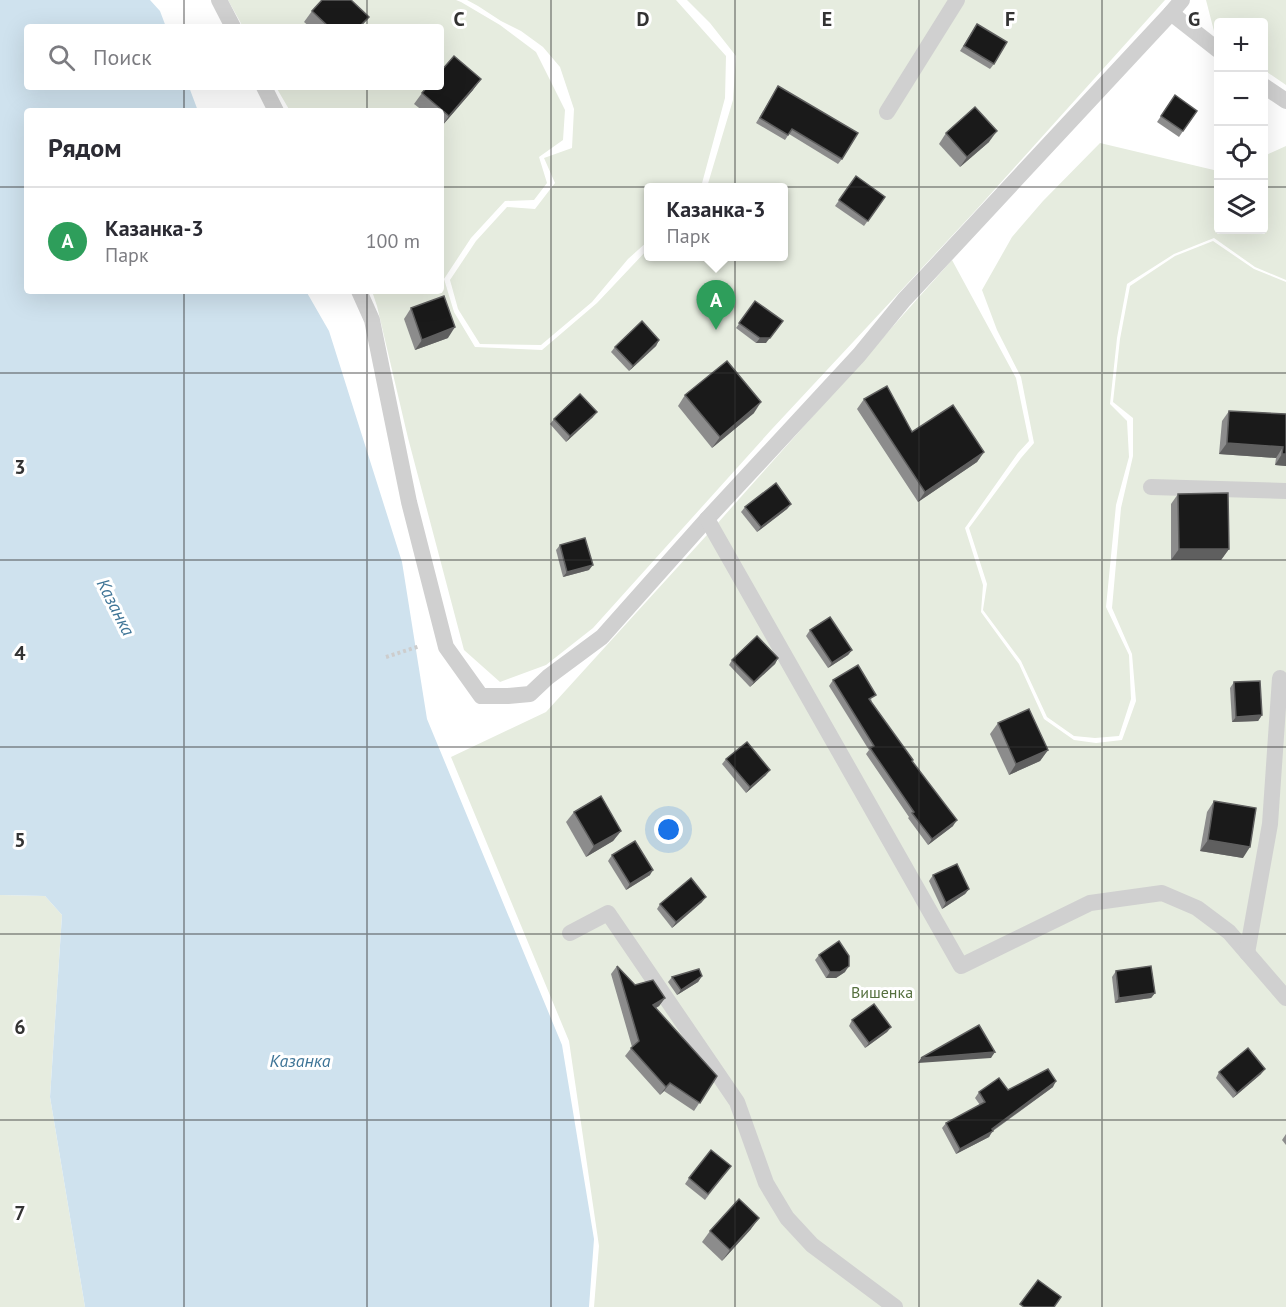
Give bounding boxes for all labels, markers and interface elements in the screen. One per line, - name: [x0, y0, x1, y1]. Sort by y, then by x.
- text: C: [453, 6, 465, 32]
- text: D: [637, 6, 650, 32]
- text: E: [822, 6, 832, 32]
- text: F: [1005, 6, 1015, 32]
- text: G: [1188, 6, 1200, 32]
- map controls: [1214, 18, 1268, 234]
- button: +: [1214, 18, 1268, 72]
- search box: [24, 24, 444, 90]
- icon: search: [45, 41, 78, 74]
- text: Поиск: [93, 43, 152, 71]
- button: −: [1214, 72, 1268, 126]
- button: locate: [1214, 126, 1268, 180]
- text: Рядом: [48, 131, 122, 164]
- button: layers: [1214, 180, 1268, 234]
- popup: [644, 183, 788, 261]
- text: Казанка-3: [667, 195, 765, 223]
- text: Казанка-3: [105, 214, 204, 242]
- text: Парк: [667, 223, 710, 249]
- text: A: [61, 228, 74, 254]
- text: 100 m: [366, 228, 420, 254]
- text: Парк: [105, 242, 148, 268]
- pin: A: [696, 280, 736, 330]
- text: 3: [14, 454, 26, 480]
- water label: Казанка: [92, 575, 140, 640]
- text: 4: [14, 640, 26, 666]
- your location: [654, 815, 683, 844]
- text: 5: [14, 827, 26, 853]
- park label: Вишенка: [851, 982, 913, 1002]
- text: 6: [14, 1014, 26, 1040]
- water label: Казанка: [269, 1049, 331, 1072]
- text: 7: [14, 1200, 26, 1226]

